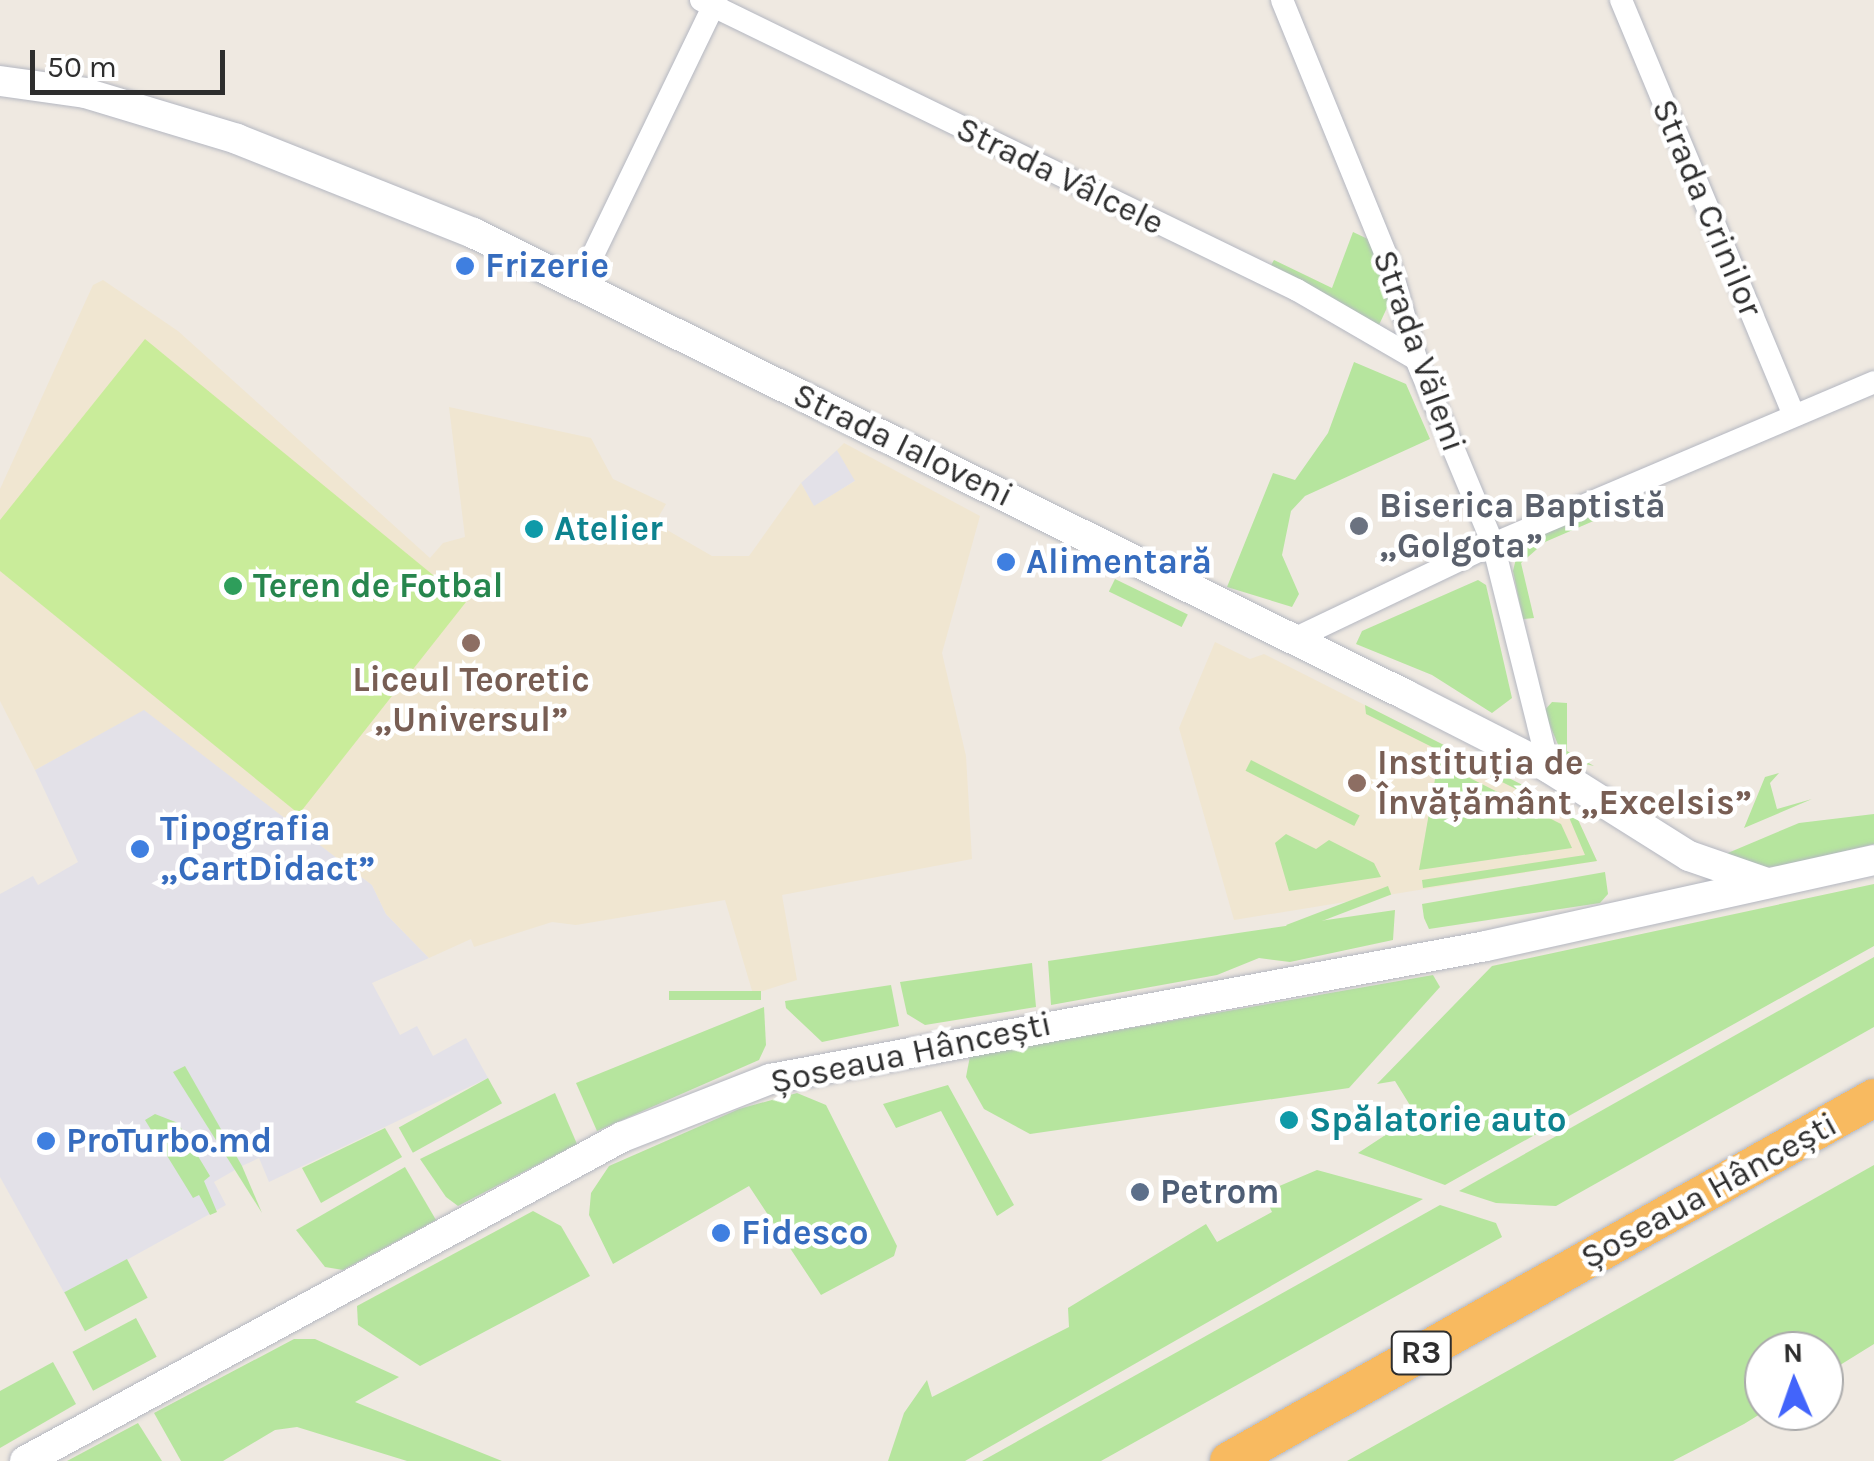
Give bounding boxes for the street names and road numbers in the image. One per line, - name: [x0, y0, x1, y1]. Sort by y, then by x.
- street label: Strada Crinilor: [1642, 93, 1772, 323]
- street label: Strada Vâlcele: [949, 108, 1171, 244]
- street label: Strada Văleni: [1363, 244, 1475, 458]
- street label: Strada Ialoveni: [786, 374, 1020, 516]
- street label: Șoseaua Hâncești: [767, 1003, 1055, 1103]
- street label: Șoseaua Hâncești: [1574, 1103, 1844, 1279]
- road number: R3: [1388, 1326, 1454, 1380]

